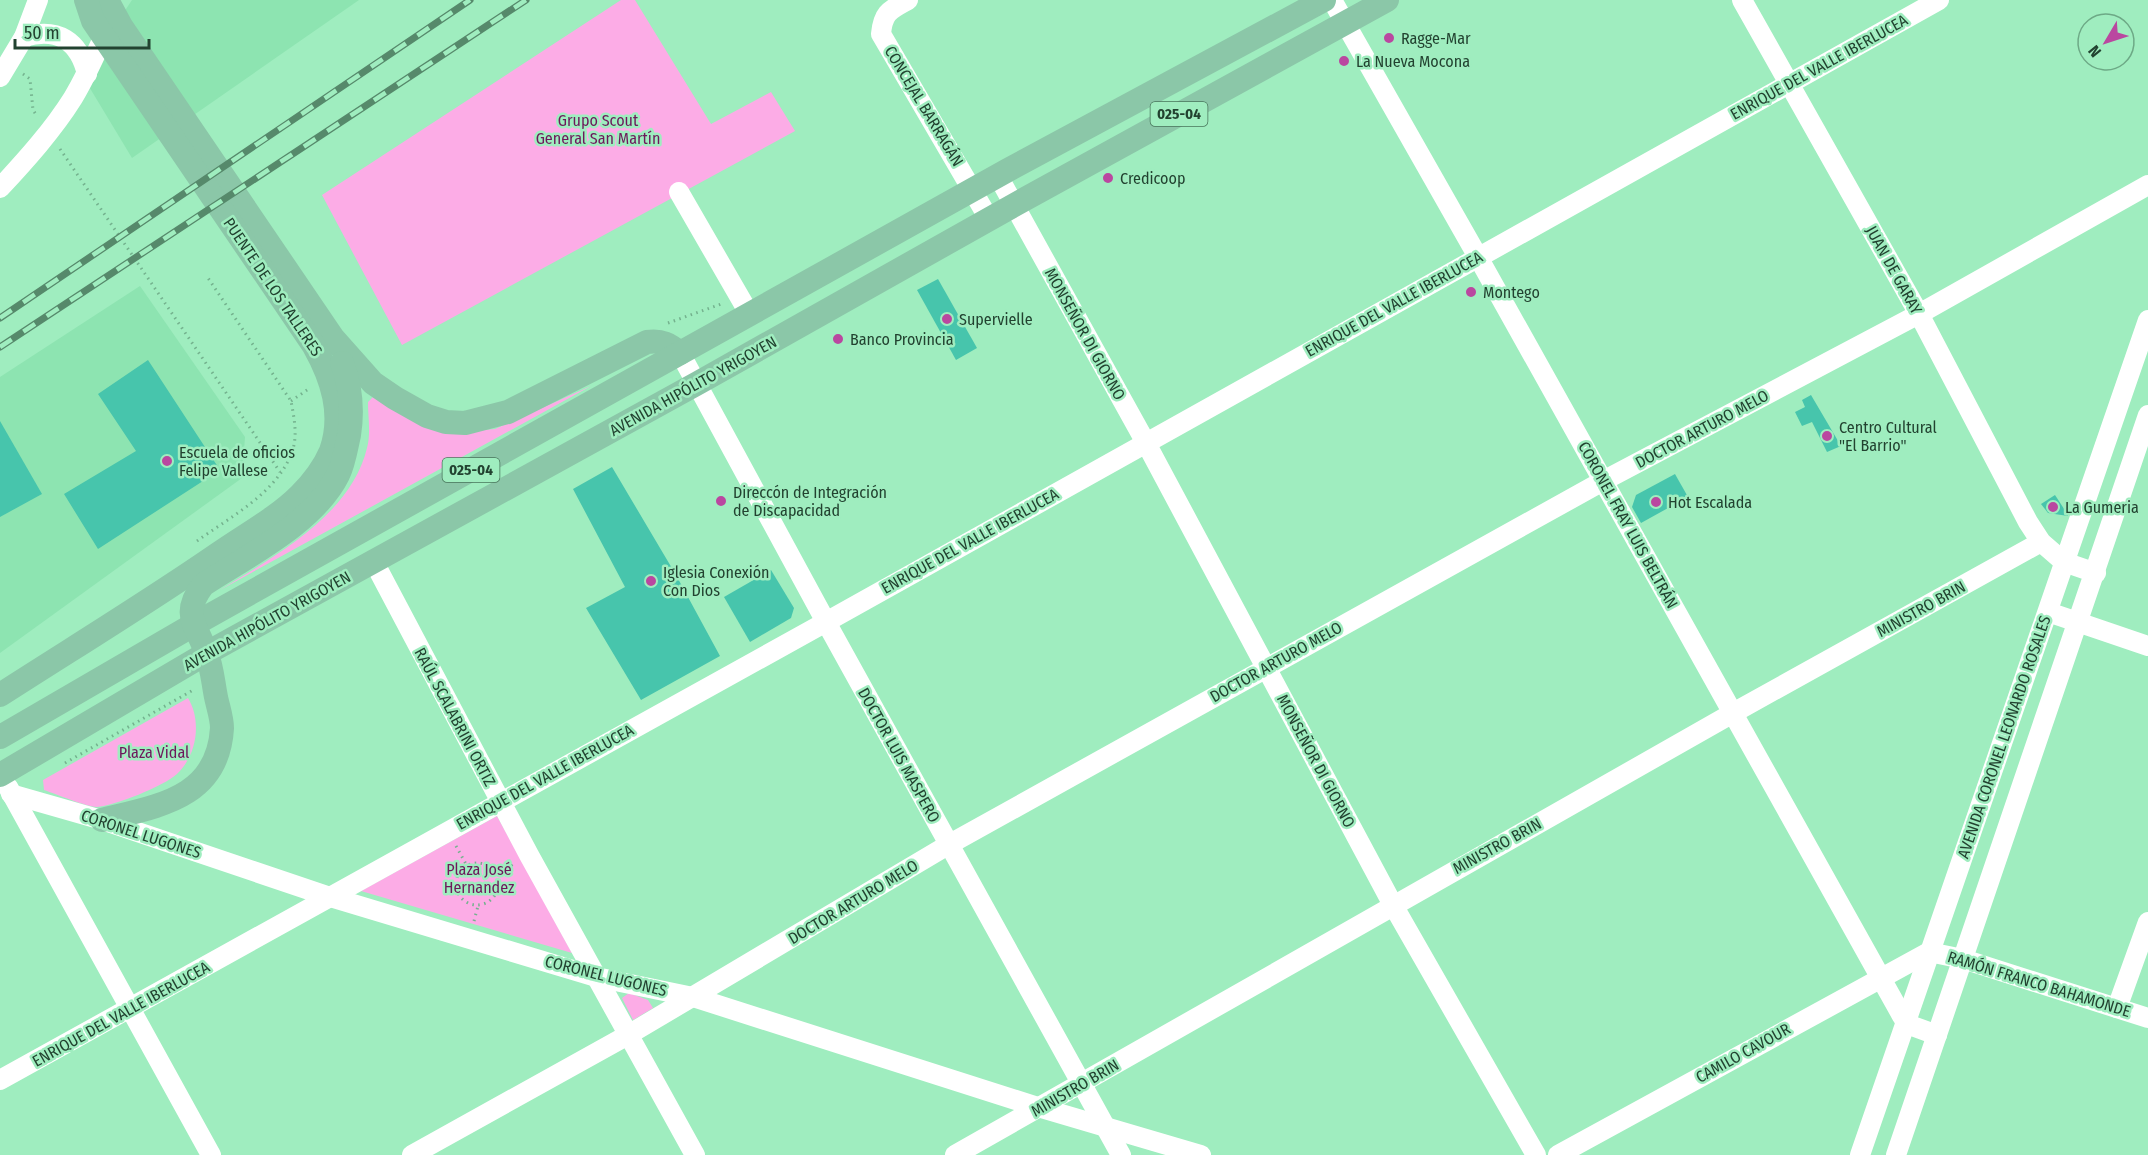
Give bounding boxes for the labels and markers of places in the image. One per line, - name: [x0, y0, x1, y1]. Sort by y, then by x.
- place label: Ragge-Mar: [1401, 29, 1471, 48]
- marker: Ragge-Mar: [1382, 31, 1396, 45]
- place label: La Nueva Mocona: [1356, 52, 1470, 71]
- marker: La Nueva Mocona: [1337, 54, 1351, 68]
- place label: Credicoop: [1120, 169, 1185, 188]
- marker: Credicoop: [1101, 171, 1115, 185]
- place label: Montego: [1483, 283, 1540, 302]
- marker: Montego: [1464, 285, 1478, 299]
- place label: Supervielle: [959, 310, 1033, 329]
- marker: Supervielle: [940, 312, 954, 326]
- place label: Banco Provincia: [850, 330, 954, 349]
- marker: Banco Provincia: [831, 332, 845, 346]
- place label: Centro Cultural "El Barrio": [1839, 418, 1937, 455]
- marker: Centro Cultural "El Barrio": [1820, 429, 1834, 443]
- place label: Escuela de oficios Felipe Vallese: [179, 443, 295, 480]
- marker: Escuela de oficios Felipe Vallese: [160, 454, 174, 468]
- place label: Direccón de Integración de Discapacidad: [733, 483, 887, 520]
- place label: Hot Escalada: [1668, 493, 1752, 512]
- marker: Direccón de Integración de Discapacidad: [714, 494, 728, 508]
- marker: Hot Escalada: [1649, 495, 1663, 509]
- place label: La Gumeria: [2065, 498, 2139, 517]
- marker: La Gumeria: [2046, 500, 2060, 514]
- place label: Iglesia Conexión Con Dios: [663, 563, 770, 600]
- marker: Iglesia Conexión Con Dios: [644, 574, 658, 588]

